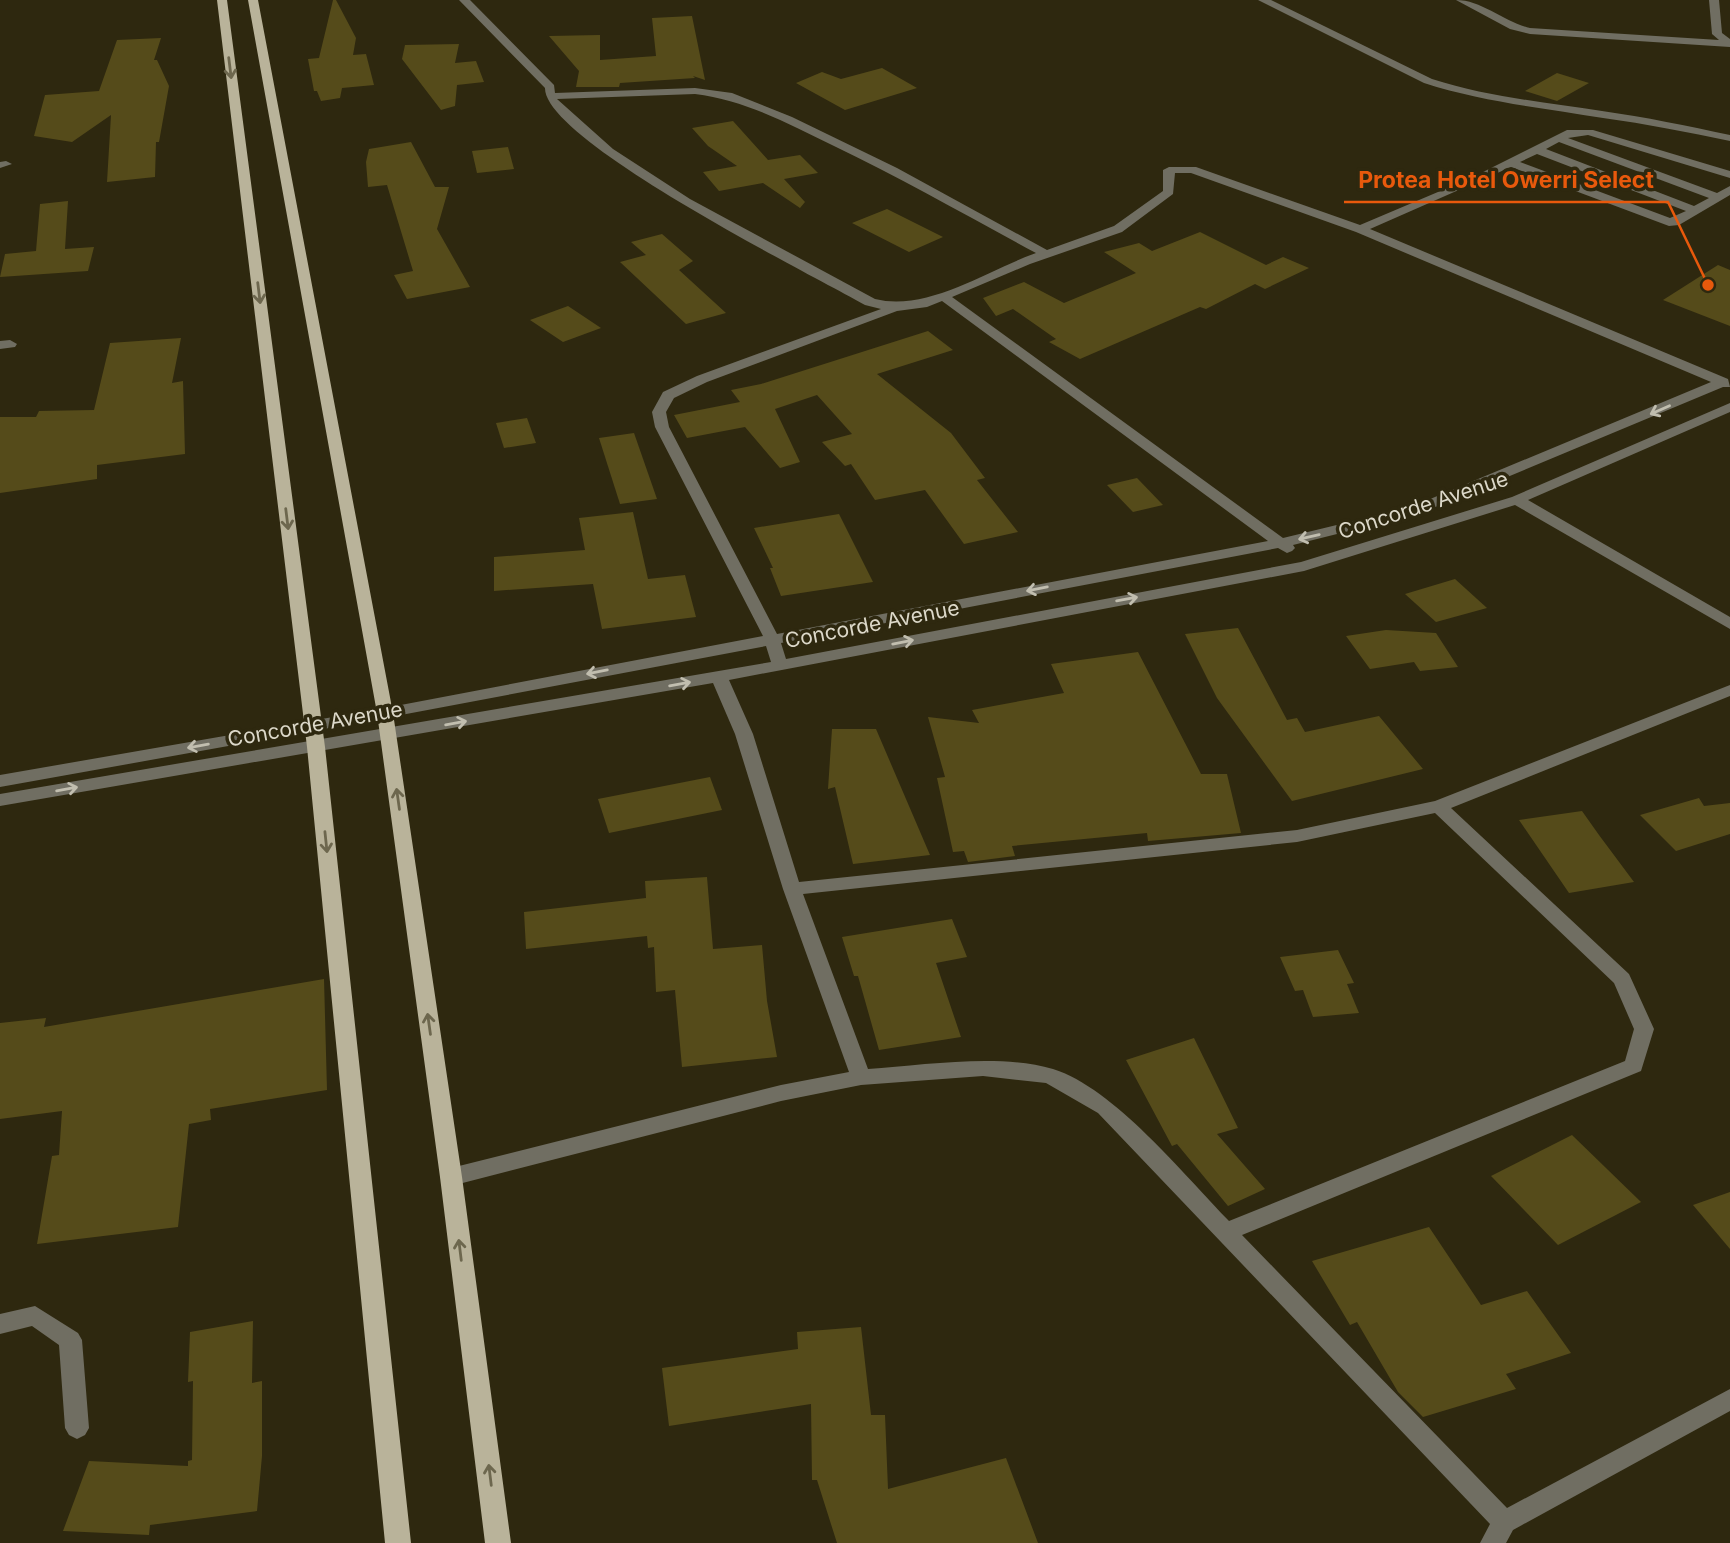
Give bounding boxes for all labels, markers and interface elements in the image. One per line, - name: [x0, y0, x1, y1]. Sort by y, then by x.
- one-way arrow: [224, 56, 237, 79]
- callout: Protea Hotel Owerri Select: [1344, 158, 1668, 202]
- text: Protea Hotel Owerri Select: [1358, 166, 1654, 194]
- one-way arrow: [252, 282, 265, 304]
- one-way arrow: [1650, 404, 1671, 417]
- street label: Concorde Avenue: [1335, 466, 1511, 544]
- one-way arrow: [281, 507, 294, 530]
- one-way arrow: [1298, 531, 1321, 544]
- one-way arrow: [1026, 583, 1049, 596]
- one-way arrow: [1115, 592, 1138, 605]
- street label: Concorde Avenue: [783, 595, 961, 653]
- one-way arrow: [891, 634, 914, 648]
- one-way arrow: [586, 666, 609, 679]
- one-way arrow: [668, 676, 691, 690]
- street label: Concorde Avenue: [226, 696, 404, 752]
- one-way arrow: [444, 716, 467, 729]
- one-way arrow: [187, 740, 210, 753]
- one-way arrow: [55, 782, 78, 795]
- one-way arrow: [391, 788, 404, 811]
- one-way arrow: [320, 830, 333, 853]
- one-way arrow: [423, 1013, 436, 1036]
- one-way arrow: [454, 1239, 467, 1262]
- one-way arrow: [483, 1464, 496, 1487]

